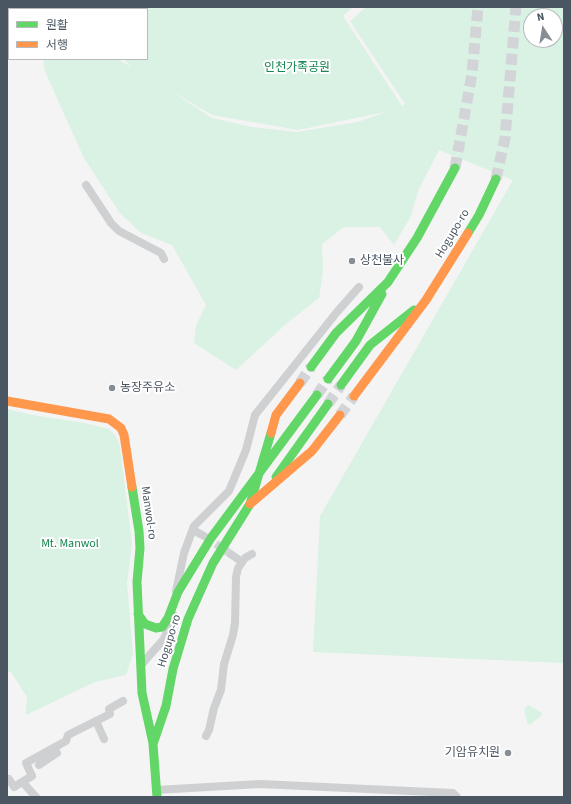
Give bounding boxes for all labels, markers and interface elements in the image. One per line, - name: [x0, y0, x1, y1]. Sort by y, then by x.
- legend: [8, 8, 148, 60]
- north arrow: [523, 8, 563, 48]
- text: N: [535, 9, 546, 25]
- text: 원활: [46, 17, 68, 34]
- text: 서행: [46, 37, 68, 54]
- park label: 인천가족공원: [264, 61, 330, 75]
- street label: Hogupo-ro: [433, 207, 473, 261]
- place label: 상천불사: [360, 254, 404, 268]
- marker: 상천불사: [347, 256, 357, 266]
- place label: 농장주유소: [120, 381, 175, 395]
- marker: 농장주유소: [107, 383, 117, 393]
- street label: Manwol-ro: [137, 485, 159, 541]
- park label: Mt. Manwol: [41, 537, 99, 551]
- street label: Hogupo-ro: [155, 613, 185, 669]
- place label: 기암유치원: [445, 746, 500, 760]
- marker: 기암유치원: [503, 748, 513, 758]

